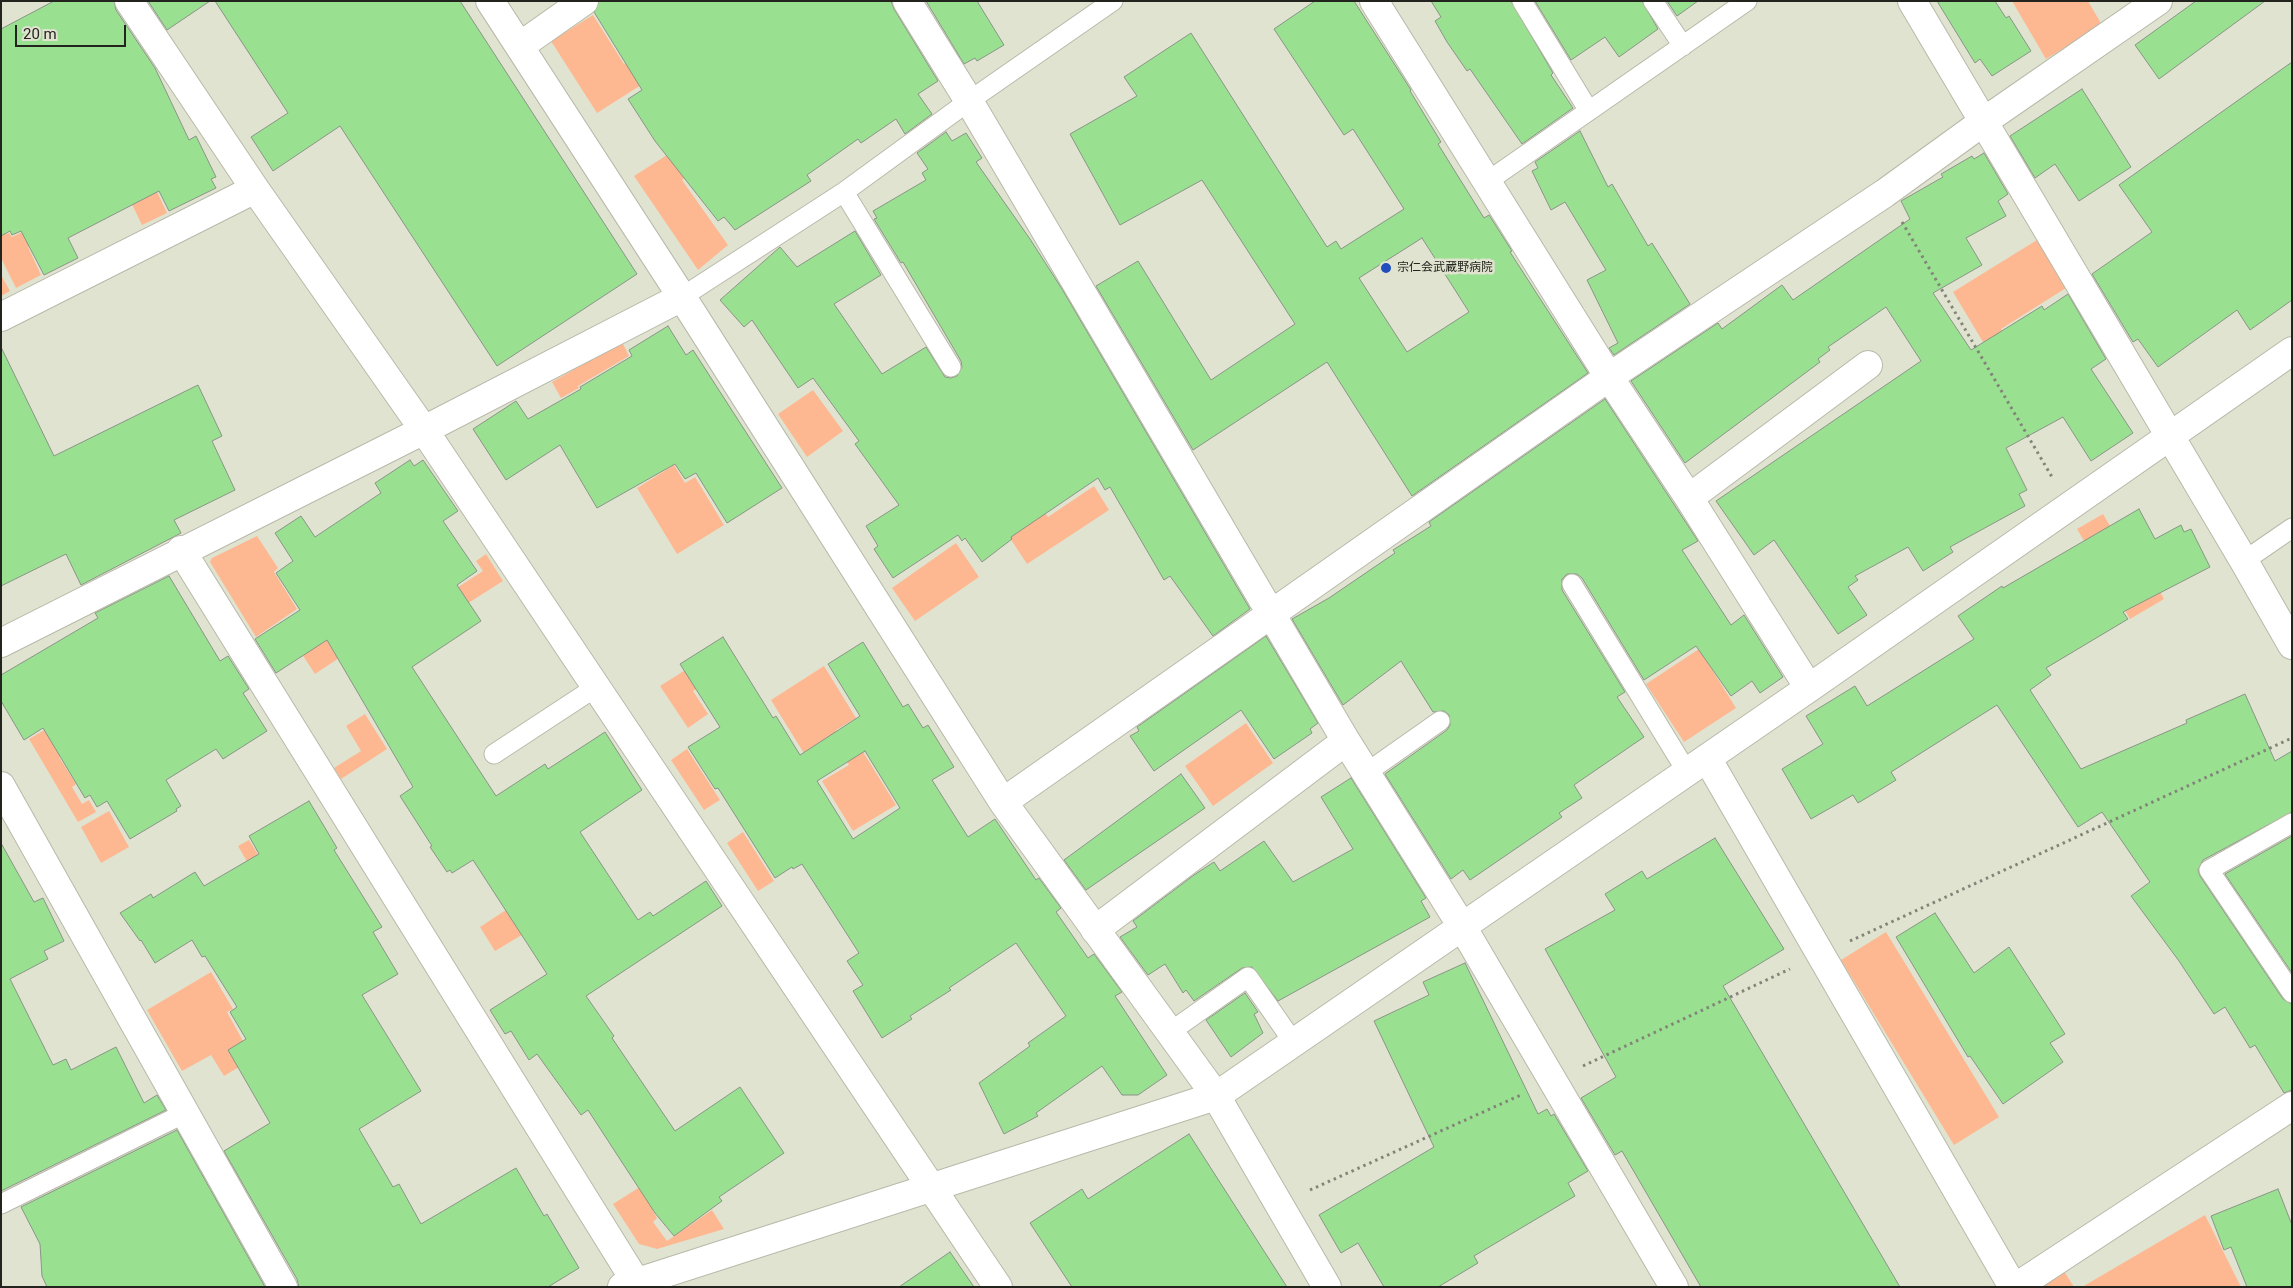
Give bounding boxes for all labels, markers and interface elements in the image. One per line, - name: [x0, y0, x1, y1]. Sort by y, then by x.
- scale bar: [18, 15, 129, 47]
- text: 20 m: [23, 25, 57, 43]
- marker: 宗仁会武蔵野病院: [1379, 261, 1393, 275]
- place label: 宗仁会武蔵野病院: [1397, 261, 1493, 275]

